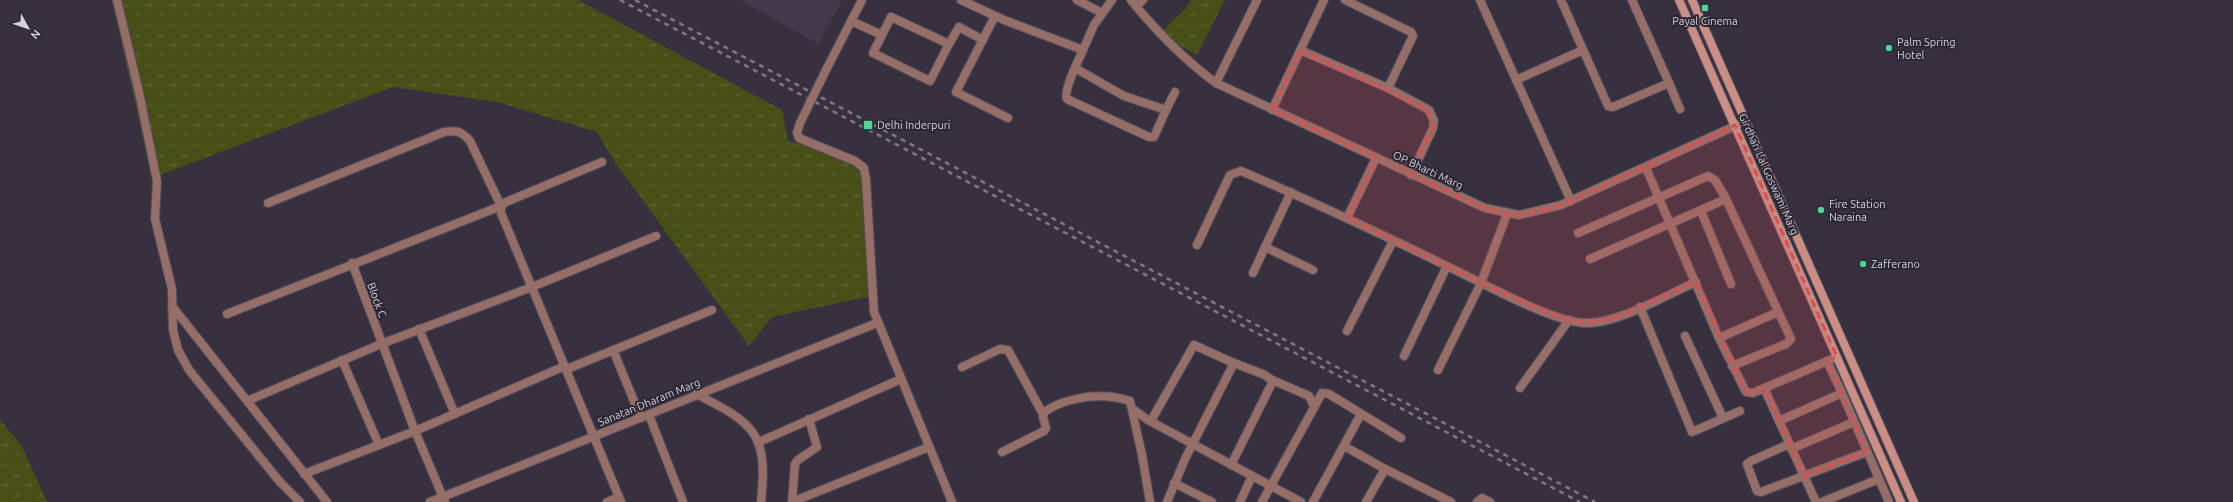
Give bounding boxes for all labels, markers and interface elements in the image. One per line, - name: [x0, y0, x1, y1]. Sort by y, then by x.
- marker: Payal Cinema: [1700, 3, 1710, 13]
- north arrow: [8, 8, 48, 48]
- place label: Payal Cinema: [1672, 15, 1738, 27]
- text: N: [28, 27, 43, 41]
- place label: Palm Spring Hotel: [1897, 36, 1956, 61]
- marker: Palm Spring Hotel: [1884, 43, 1894, 53]
- street label: Girdhari Lal Goswami Marg: [1737, 111, 1801, 237]
- marker: Delhi Inderpuri: [862, 119, 874, 131]
- place label: Delhi Inderpuri: [877, 119, 951, 131]
- street label: OP Bharti Marg: [1391, 149, 1465, 191]
- place label: Fire Station Naraina: [1829, 198, 1886, 223]
- marker: Fire Station Naraina: [1816, 205, 1826, 215]
- place label: Zafferano: [1871, 258, 1920, 270]
- marker: Zafferano: [1858, 259, 1868, 269]
- street label: Block C: [365, 281, 389, 319]
- street label: Sanatan Dharam Marg: [596, 376, 702, 428]

